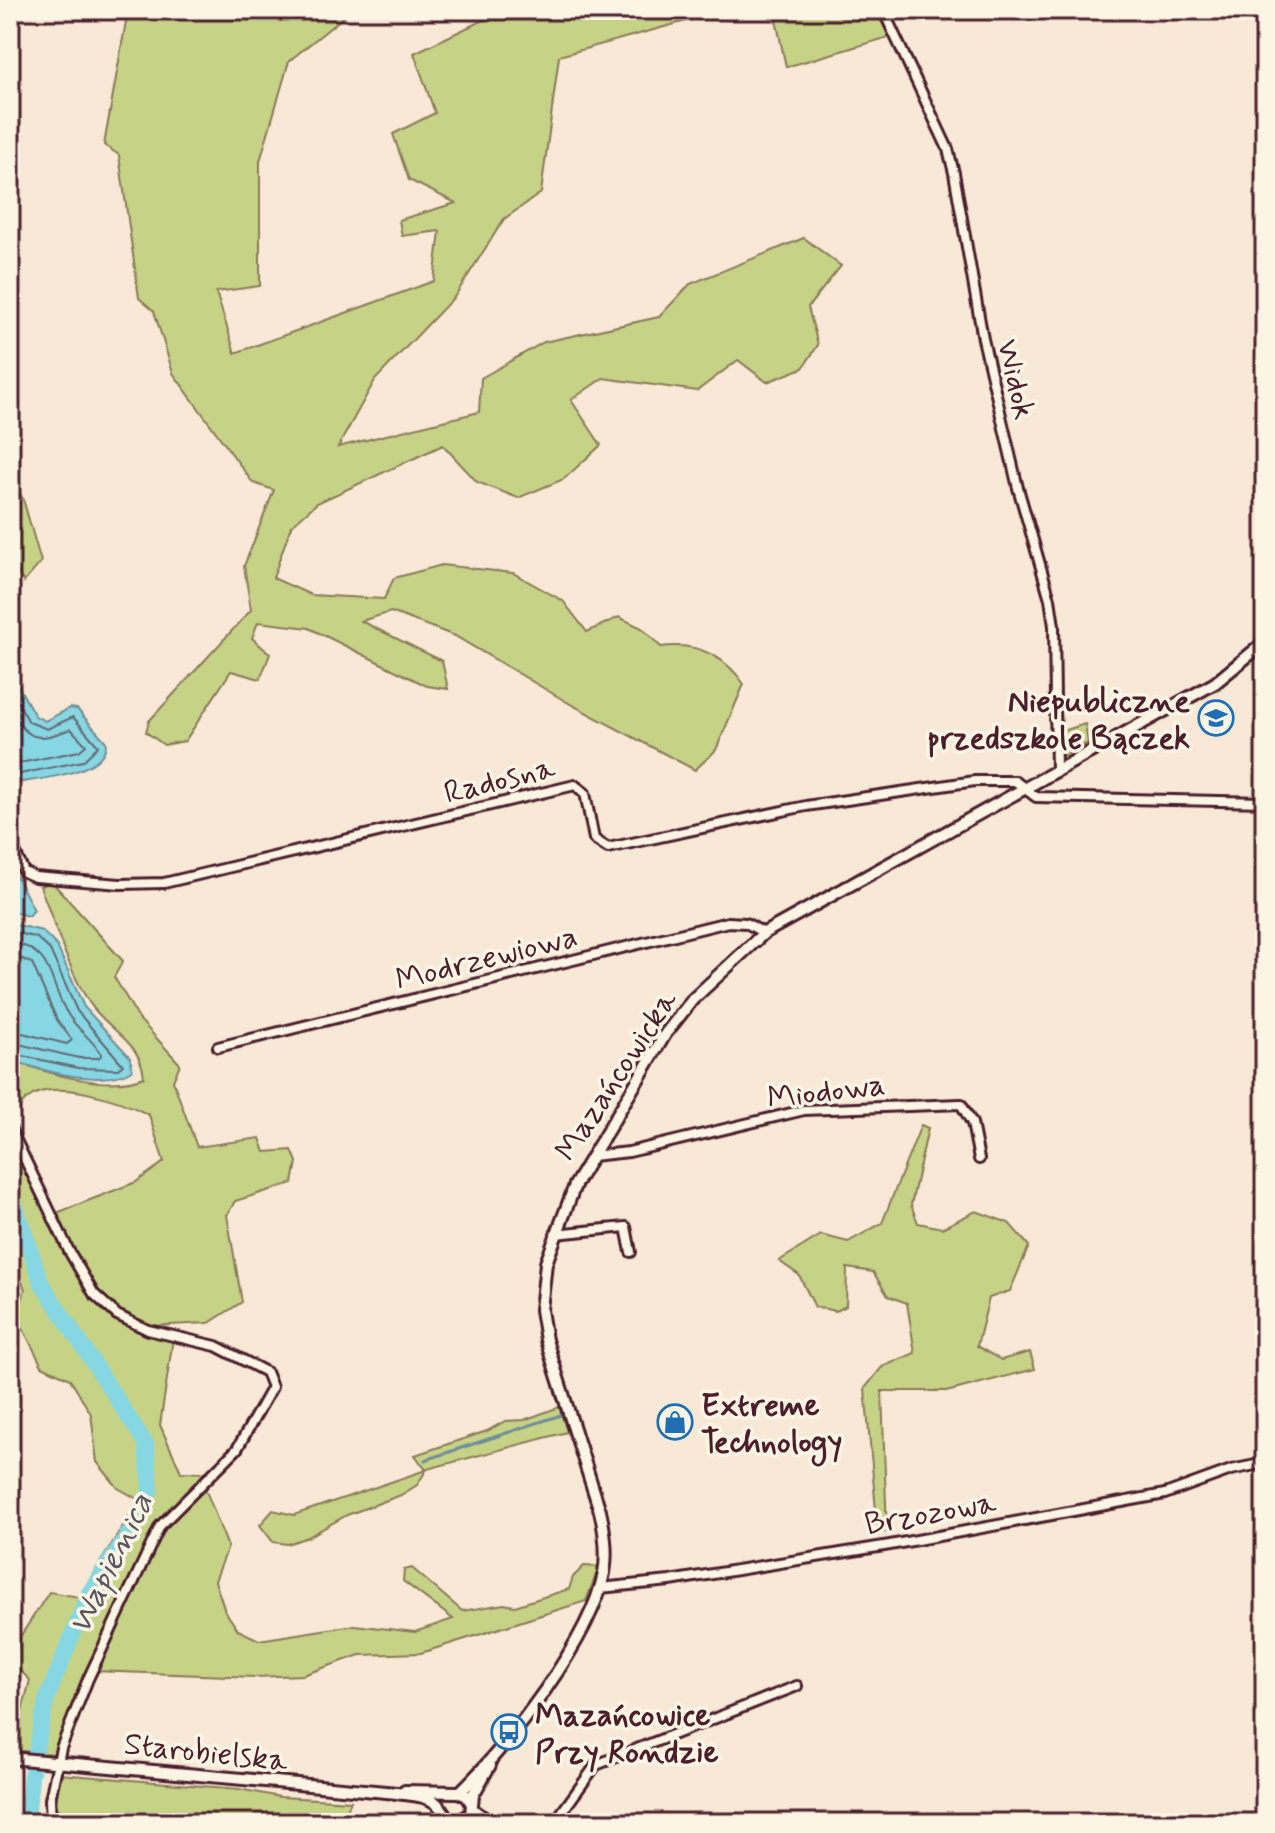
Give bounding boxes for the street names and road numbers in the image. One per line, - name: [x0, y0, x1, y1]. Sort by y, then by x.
- street label: Widok: [985, 335, 1045, 424]
- street label: Radosna: [440, 747, 560, 815]
- street label: Modrzewiowa: [391, 916, 582, 1002]
- street label: Mazańcowicka: [546, 982, 688, 1170]
- street label: Miodowa: [765, 1064, 888, 1120]
- street label: Brzozowa: [862, 1482, 1000, 1546]
- street label: Starobielska: [122, 1724, 290, 1783]

